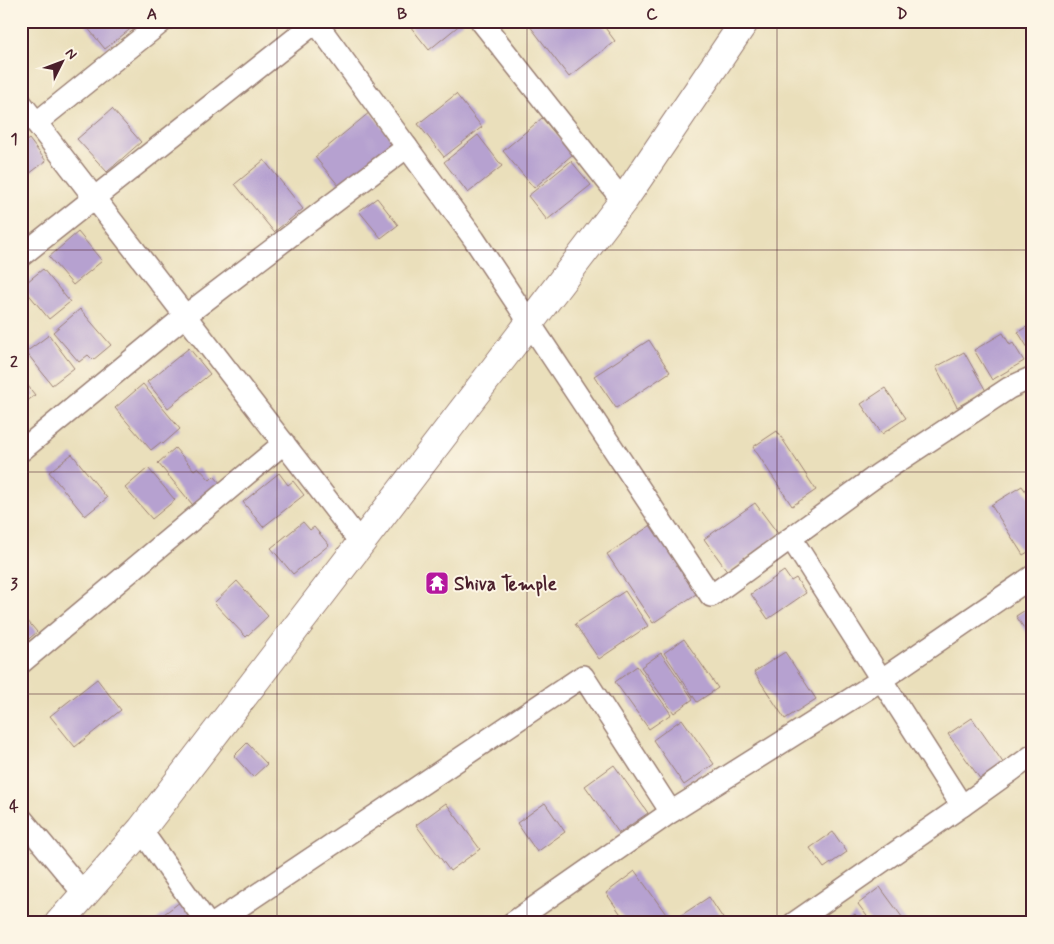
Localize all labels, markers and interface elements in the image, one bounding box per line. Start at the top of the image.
text: A [147,4,157,25]
text: B [397,4,407,25]
text: C [646,4,658,25]
text: D [896,4,908,25]
north arrow [38,38,88,88]
text: N [61,44,81,63]
text: 1 [10,129,18,150]
text: 2 [10,352,18,373]
temple icon: Shiva Temple [424,570,450,596]
place label: Shiva Temple [454,572,558,597]
text: 3 [10,574,18,595]
text: 4 [9,796,19,817]

